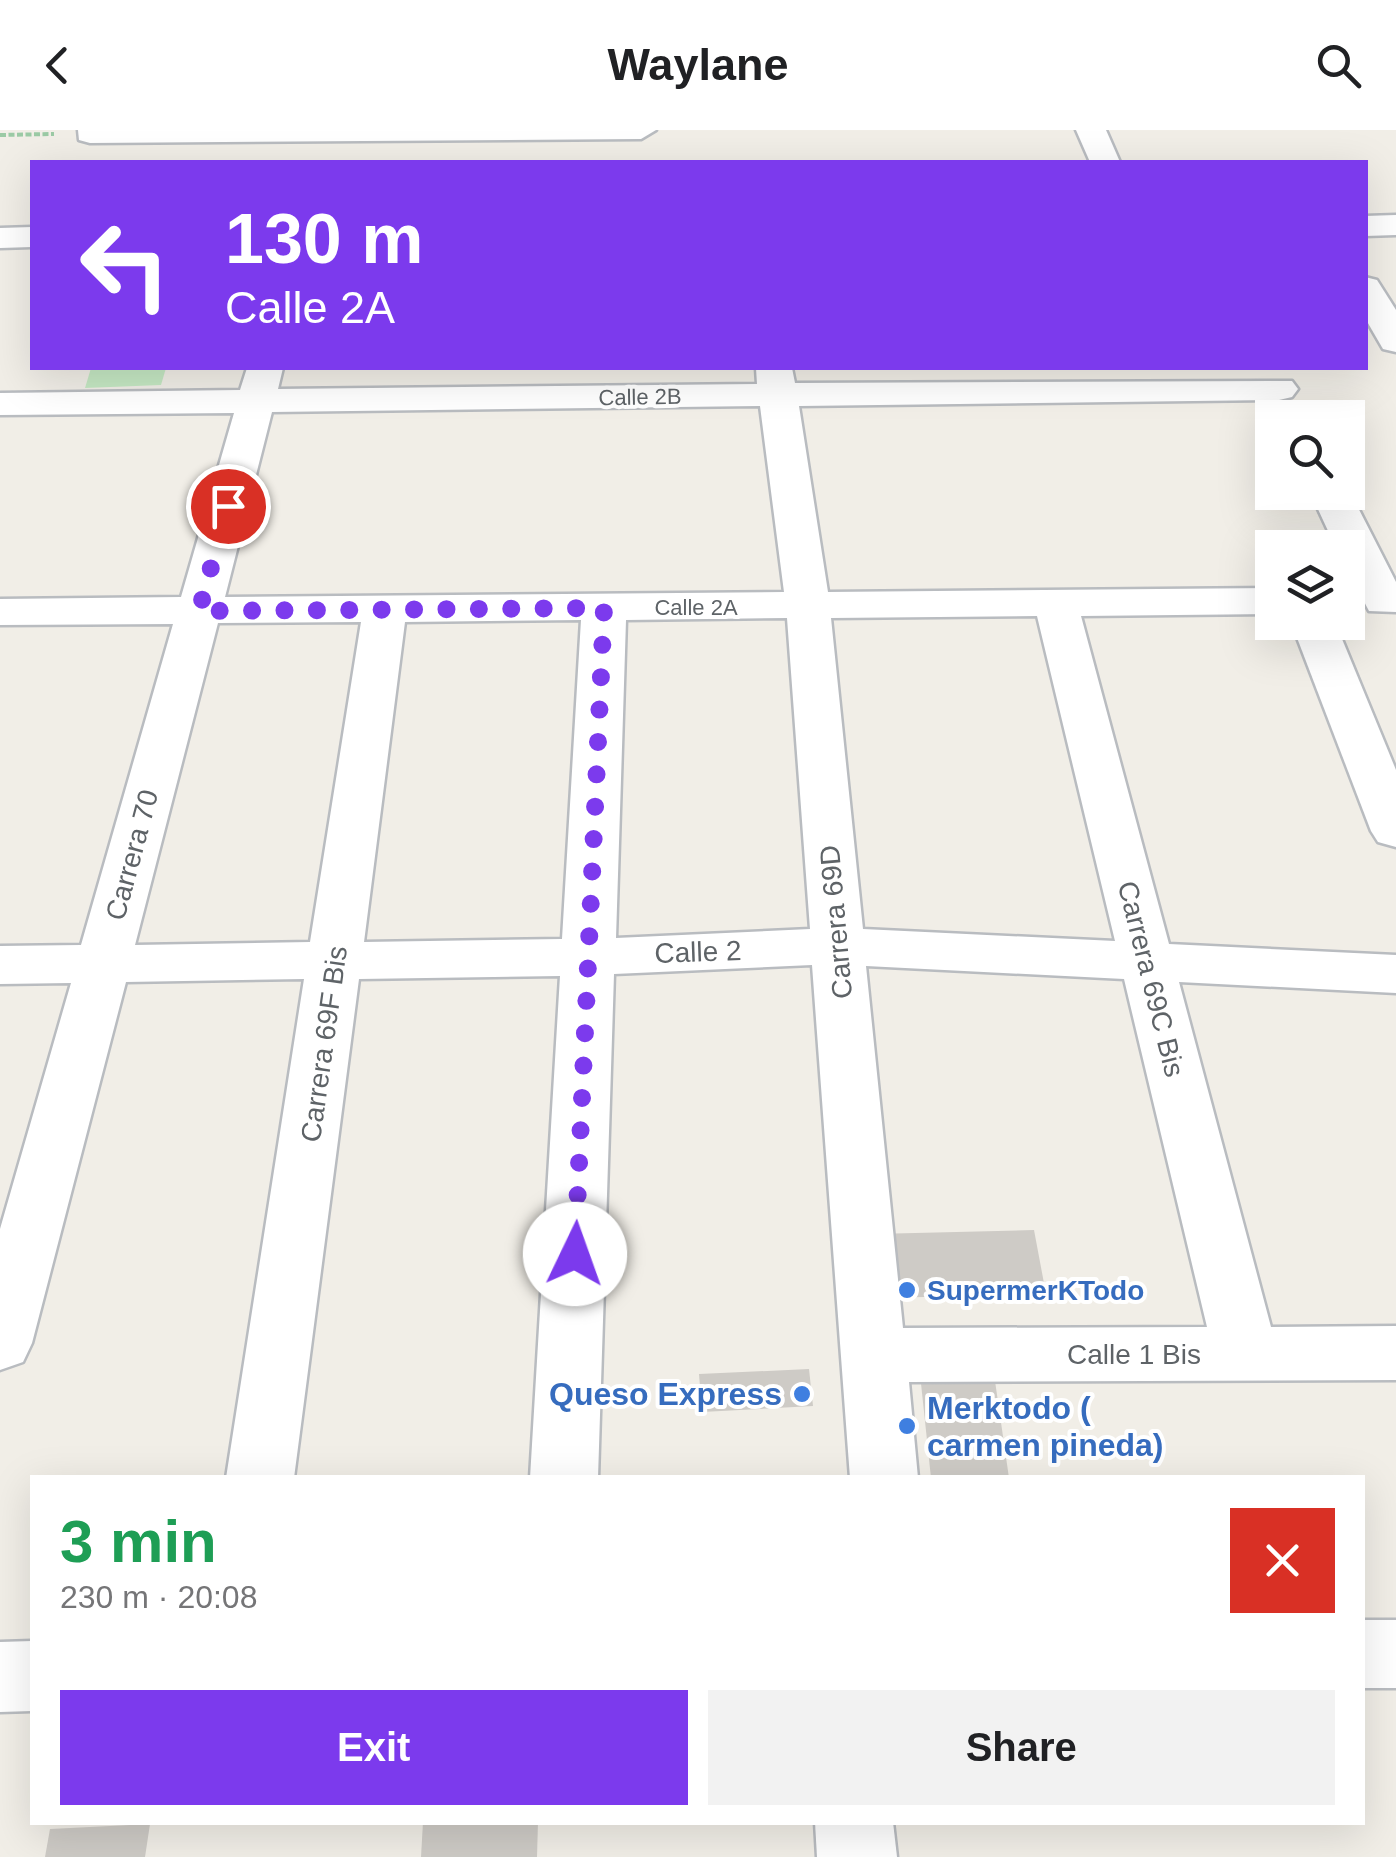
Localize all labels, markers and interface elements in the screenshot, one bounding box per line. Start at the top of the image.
icon: back [30,38,85,93]
icon: search [1311,38,1366,93]
text: Waylane [608,39,788,90]
icon: left [60,200,190,330]
text: 130 m [225,200,423,278]
text: Calle 2A [225,282,395,333]
street label: Calle 2B [598,384,682,410]
map controls [1255,400,1365,640]
button: search [1255,400,1365,510]
pin [186,464,271,549]
icon: arrive [201,479,256,534]
button: layers [1255,530,1365,640]
street label: Calle 2A [654,595,738,620]
street label: Carrera 70 [100,786,164,924]
street label: Carrera 69D [814,844,858,1000]
street label: Carrera 69C Bis [1112,878,1190,1080]
street label: Calle 2 [654,935,742,969]
street label: Carrera 69F Bis [295,944,353,1144]
position arrow [523,1202,627,1306]
place label: SupermerKTodo [927,1275,1144,1306]
marker: SupermerKTodo [896,1279,918,1301]
street label: Calle 1 Bis [1067,1339,1201,1370]
place label: Queso Express [549,1376,782,1412]
marker: Queso Express [791,1383,813,1405]
place label: Merktodo ( carmen pineda) [927,1390,1164,1463]
marker: Merktodo ( carmen pineda) [896,1415,918,1437]
text: 3 min [60,1508,217,1575]
button: close [1230,1508,1335,1613]
text: 230 m · 20:08 [60,1579,257,1615]
button: Exit [60,1690,688,1805]
button: Share [708,1690,1335,1805]

